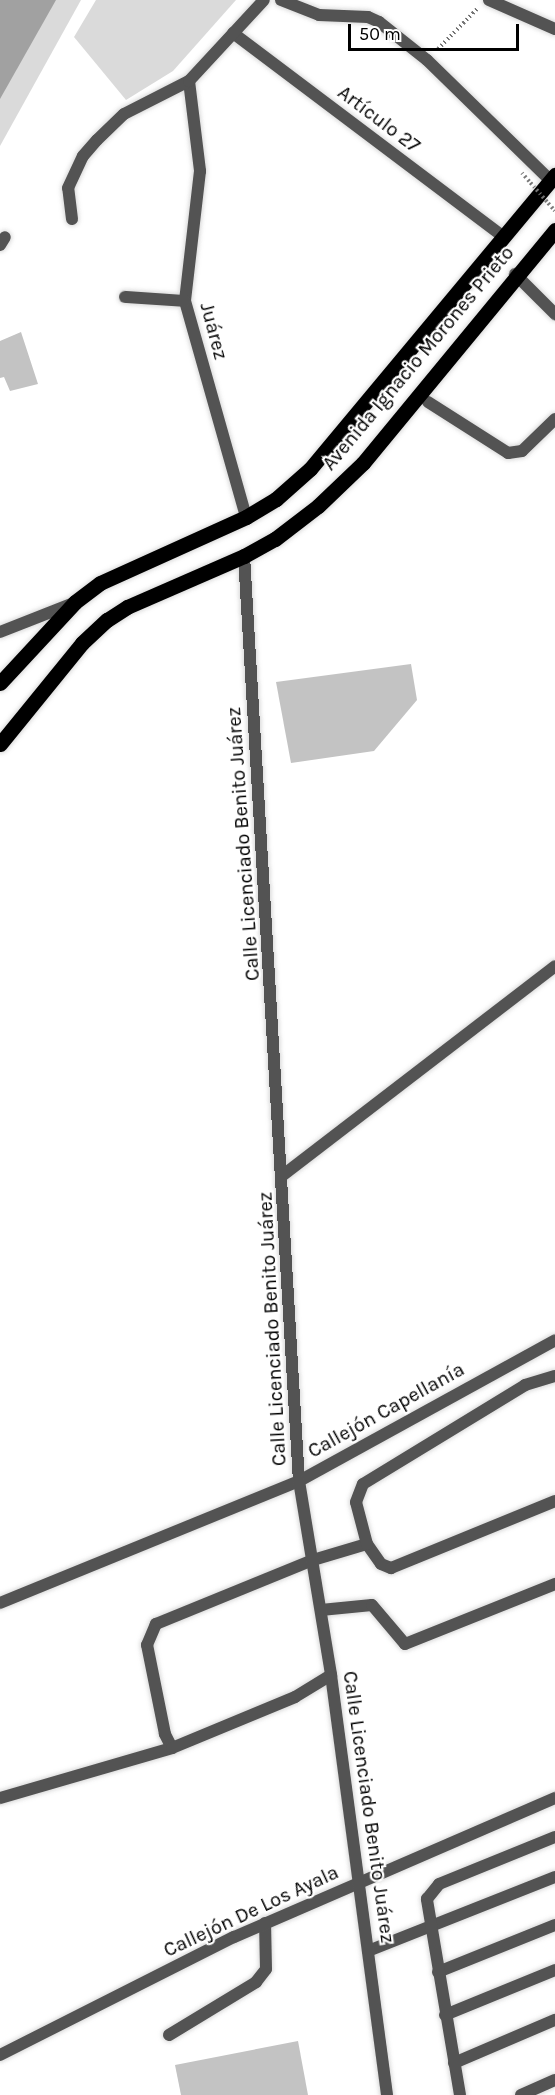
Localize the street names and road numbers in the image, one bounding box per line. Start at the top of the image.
street label: Artículo 27 [333,80,425,158]
street label: Avenida Ignacio Morones Prieto [317,241,519,475]
street label: Juárez [195,300,233,362]
street label: Calle Licenciado Benito Juárez [221,706,265,982]
street label: Calle Licenciado Benito Juárez [253,1191,291,1467]
street label: Callejón Capellanía [304,1357,468,1463]
street label: Calle Licenciado Benito Juárez [338,1669,400,1945]
street label: Callejón De Los Ayala [160,1860,342,1962]

